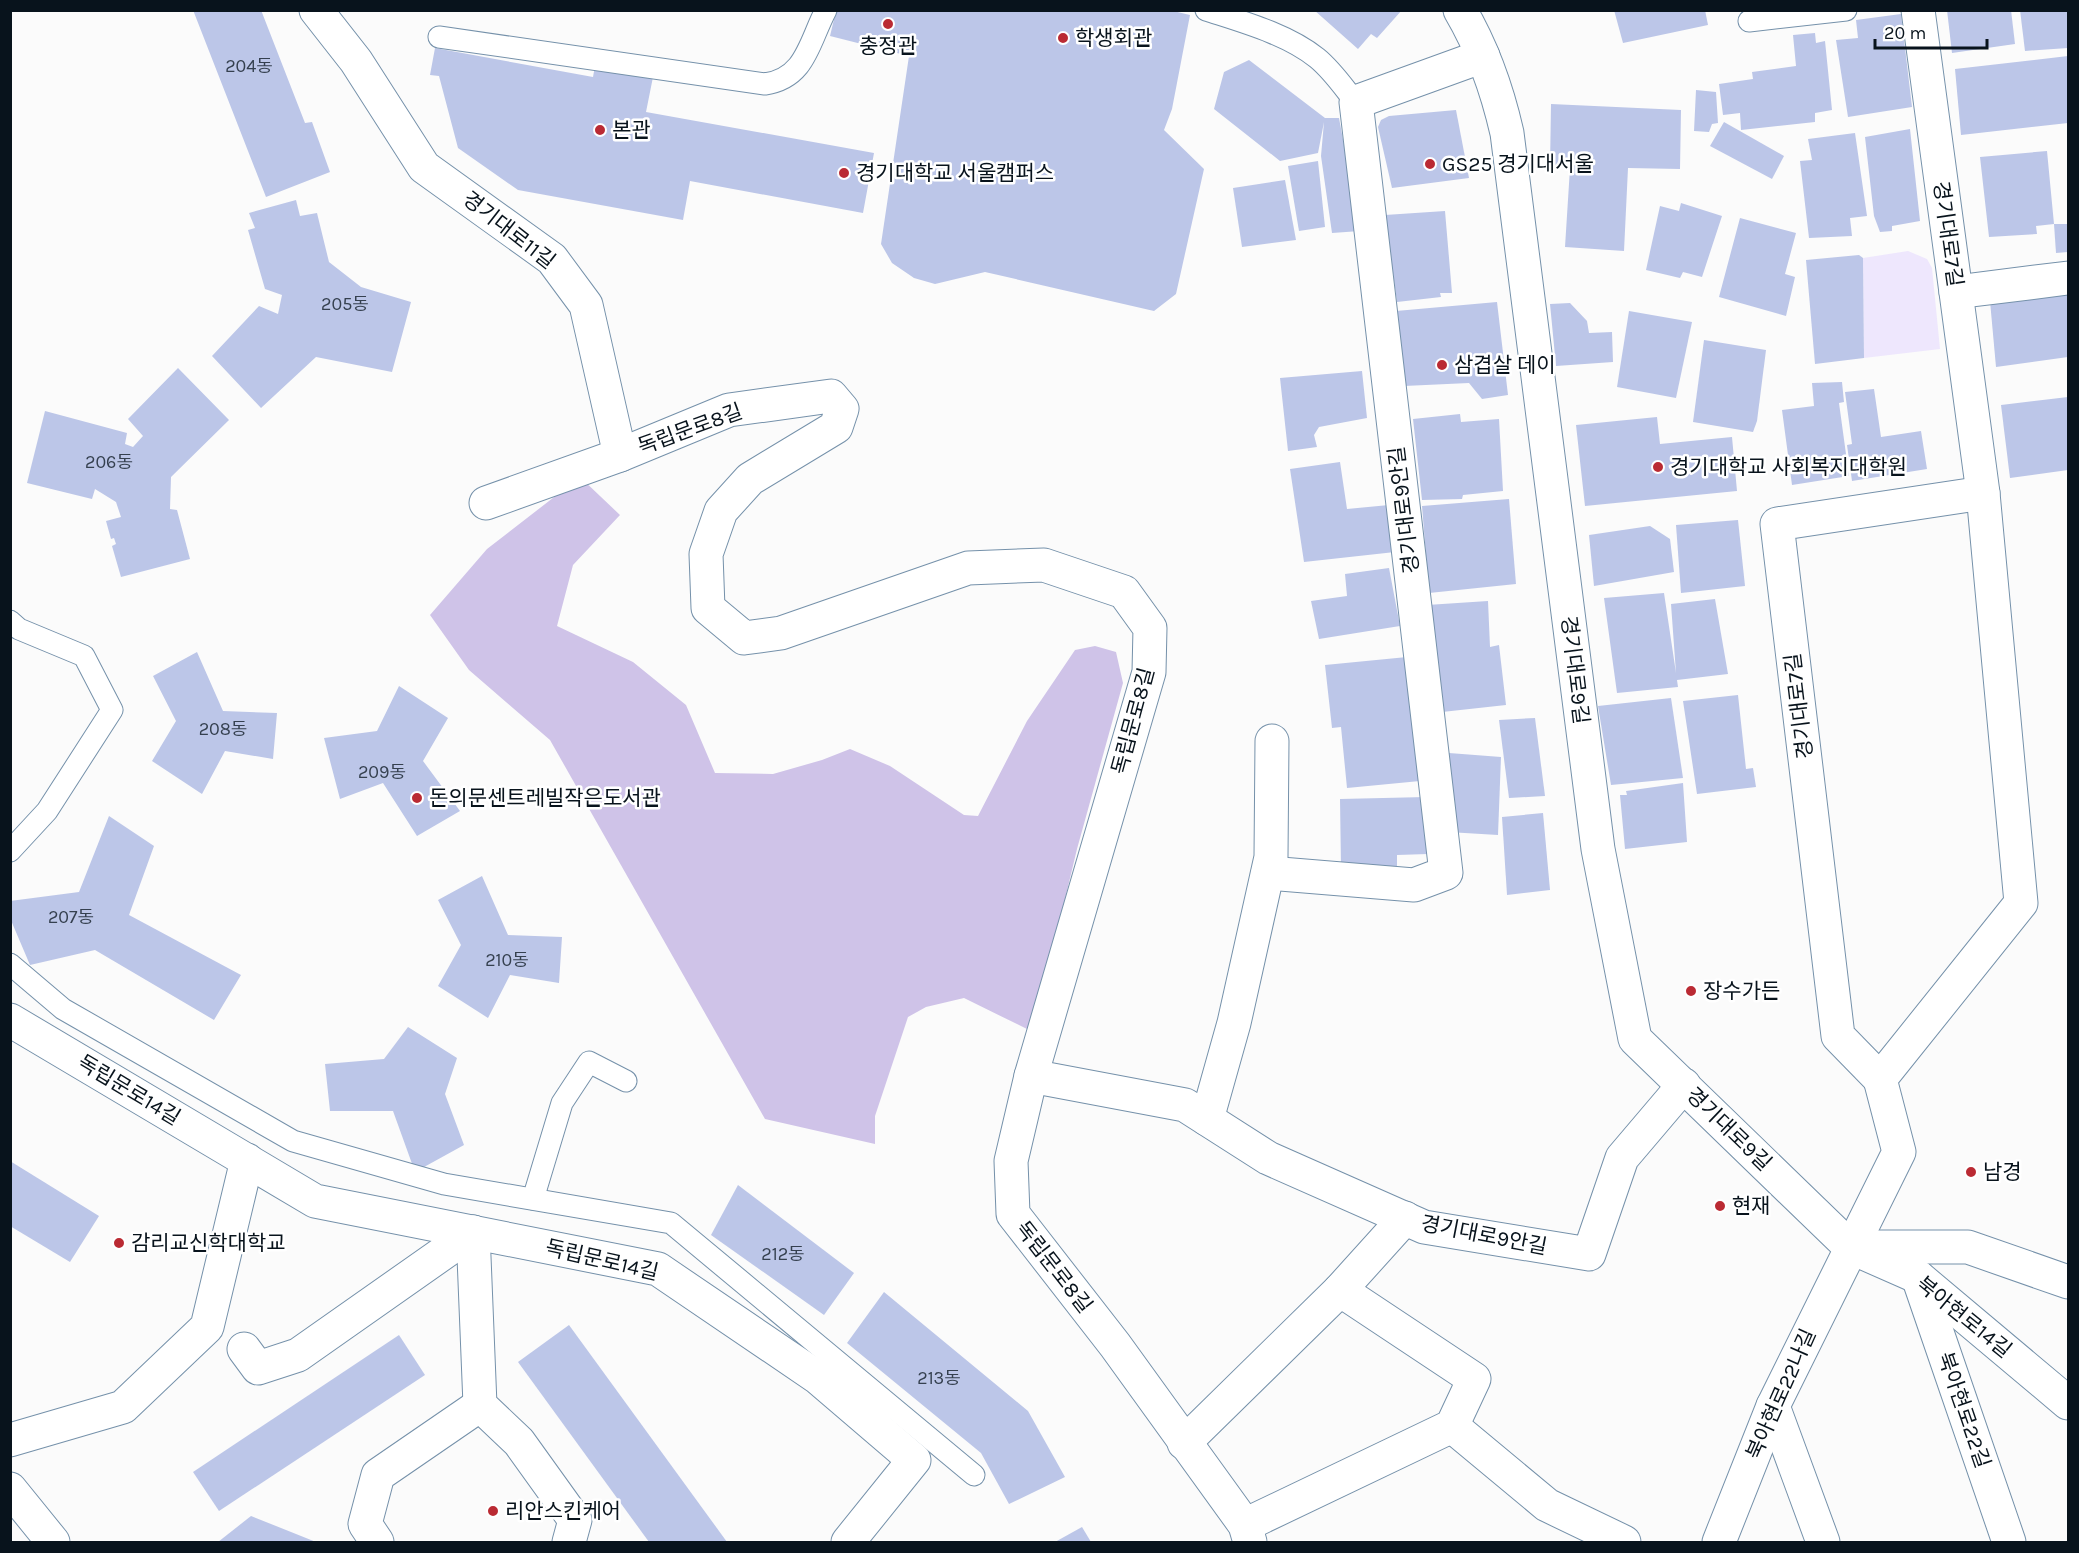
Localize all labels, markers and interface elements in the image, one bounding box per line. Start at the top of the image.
scale bar [1875,12,1988,50]
marker: 충정관 [881,17,895,31]
text: 20 m [1884,22,1926,44]
place label: 학생회관 [1075,26,1152,50]
marker: 학생회관 [1056,31,1070,45]
place label: 충정관 [859,34,917,58]
house number: 204동 [225,55,273,77]
place label: 본관 [612,118,651,142]
marker: 본관 [593,123,607,137]
place label: GS25 경기대서울 [1442,152,1594,176]
marker: GS25 경기대서울 [1423,157,1437,171]
place label: 경기대학교 서울캠퍼스 [856,161,1054,185]
marker: 경기대학교 서울캠퍼스 [837,166,851,180]
street label: 경기대로7길 [1929,180,1967,288]
street label: 경기대로11길 [458,187,560,273]
house number: 205동 [321,293,369,315]
place label: 삼겹살 데이 [1454,353,1556,377]
marker: 삼겹살 데이 [1435,358,1449,372]
street label: 독립문로8길 [634,399,746,459]
street label: 경기대로9안길 [1384,445,1424,575]
house number: 206동 [85,451,133,473]
place label: 경기대학교 사회복지대학원 [1670,455,1907,479]
marker: 경기대학교 사회복지대학원 [1651,460,1665,474]
street label: 경기대로9길 [1556,615,1594,725]
street label: 경기대로7길 [1781,652,1817,760]
street label: 독립문로8길 [1107,665,1159,777]
house number: 208동 [199,718,247,740]
house number: 209동 [358,761,406,783]
place label: 돈의문센트레빌작은도서관 [429,786,661,810]
marker: 돈의문센트레빌작은도서관 [410,791,424,805]
house number: 207동 [48,906,94,928]
house number: 210동 [485,949,529,971]
place label: 장수가든 [1703,979,1780,1003]
marker: 장수가든 [1684,984,1698,998]
street label: 독립문로14길 [73,1050,185,1130]
street label: 경기대로9길 [1682,1083,1776,1175]
place label: 남경 [1983,1160,2022,1184]
marker: 남경 [1964,1165,1978,1179]
place label: 현재 [1732,1194,1771,1218]
marker: 현재 [1713,1199,1727,1213]
street label: 경기대로9안길 [1419,1211,1549,1259]
street label: 독립문로8길 [1011,1216,1097,1318]
place label: 감리교신학대학교 [131,1231,286,1255]
street label: 독립문로14길 [543,1235,661,1285]
marker: 감리교신학대학교 [112,1236,126,1250]
house number: 212동 [761,1243,805,1265]
street label: 북아현로14길 [1912,1271,2016,1363]
street label: 북아현로22나길 [1742,1325,1820,1463]
street label: 북아현로22길 [1933,1349,1995,1471]
house number: 213동 [917,1367,961,1389]
place label: 리안스킨케어 [505,1499,621,1523]
marker: 리안스킨케어 [486,1504,500,1518]

